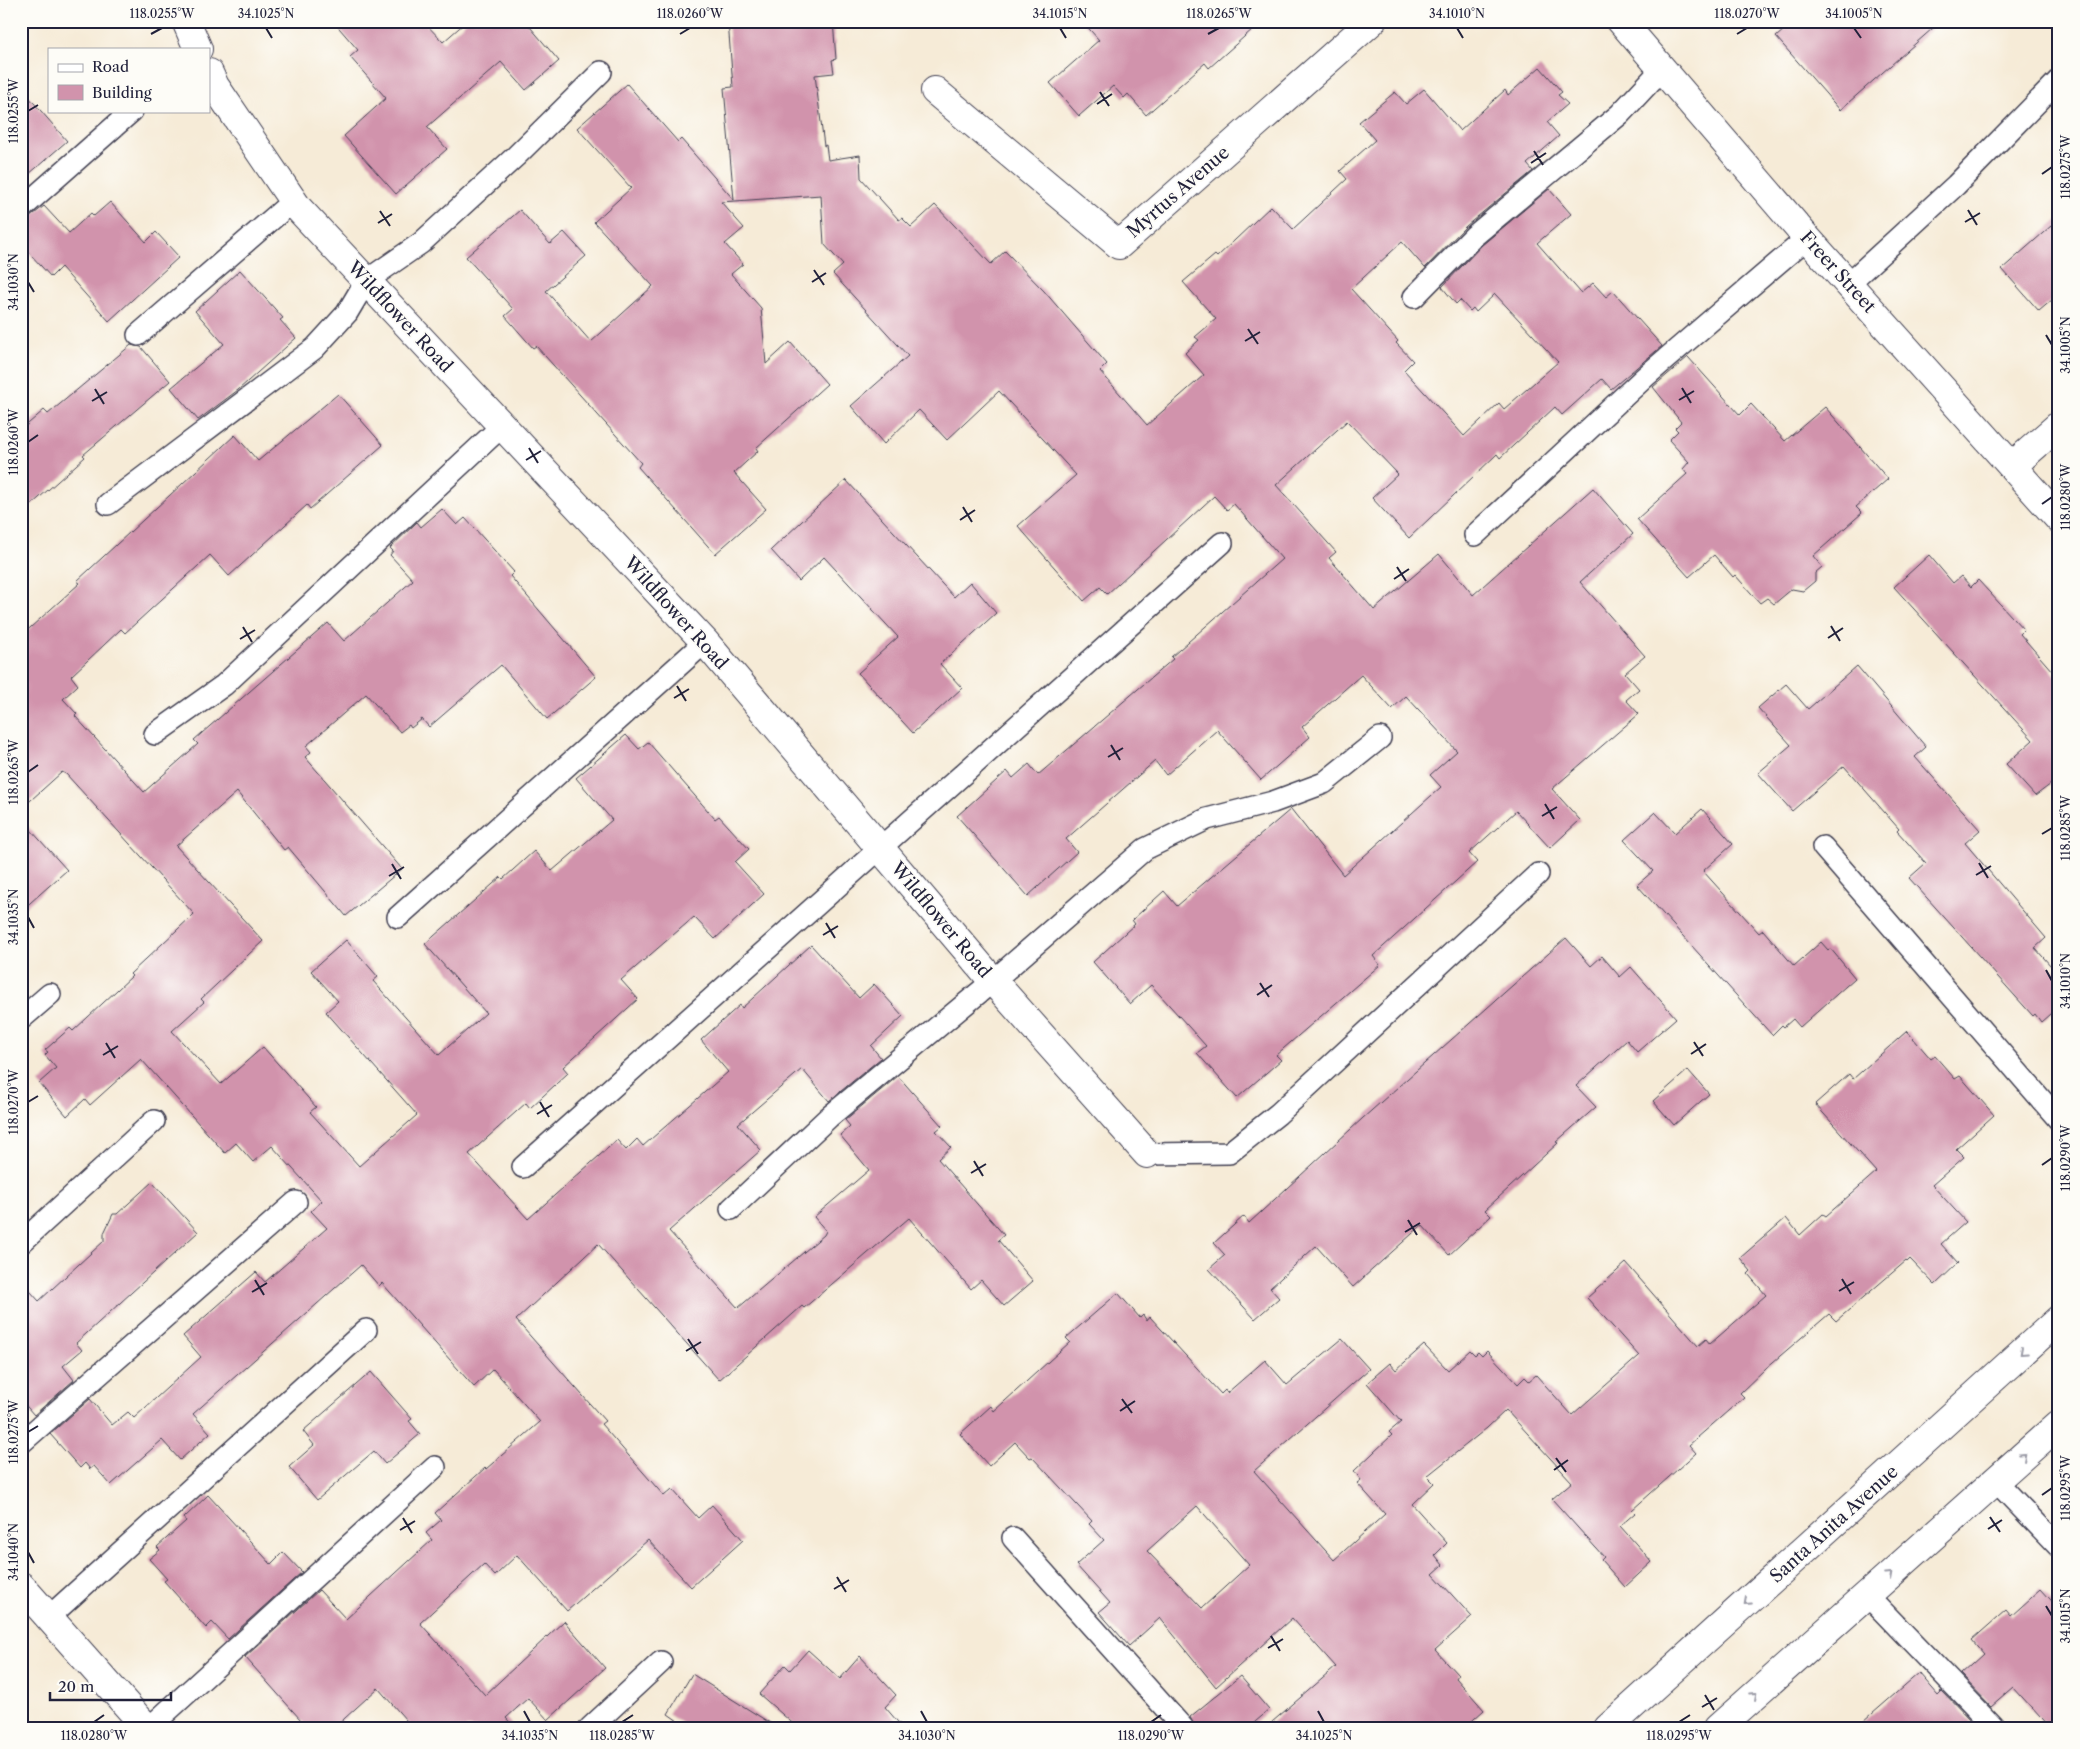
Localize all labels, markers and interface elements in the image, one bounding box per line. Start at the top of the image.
text: 118.0255°W [130,6,195,21]
text: 34.1025°N [238,6,294,21]
text: 118.0260°W [657,6,724,21]
text: 34.1015°N [1033,6,1087,21]
text: 118.0265°W [1186,6,1253,21]
text: 34.1010°N [1429,6,1485,21]
text: 118.0270°W [1714,6,1781,21]
text: 34.1005°N [1825,6,1883,21]
legend [48,48,210,112]
text: Road [92,57,129,76]
text: 118.0255°W [6,78,21,143]
text: Building [92,83,152,102]
text: 118.0275°W [2058,134,2073,199]
street label: Myrtus Avenue [1122,141,1234,243]
street label: Freer Street [1796,227,1881,318]
text: 34.1030°N [6,253,21,311]
street label: Wildflower Road [342,256,457,377]
text: 34.1005°N [2058,316,2073,374]
text: 118.0260°W [6,408,21,475]
text: 118.0280°W [2058,463,2073,530]
street label: Wildflower Road [619,551,733,674]
text: 118.0265°W [6,738,21,805]
text: 118.0285°W [2058,794,2073,861]
street label: Wildflower Road [886,857,996,982]
text: 34.1035°N [6,889,21,945]
text: 34.1010°N [2058,953,2073,1009]
text: 118.0270°W [6,1068,21,1135]
text: 118.0290°W [2058,1124,2073,1191]
one-way arrow [2019,1346,2028,1355]
text: 118.0275°W [6,1399,21,1464]
one-way arrow [2018,1452,2027,1461]
text: 118.0295°W [2058,1454,2073,1521]
street label: Santa Anita Avenue [1765,1461,1903,1587]
text: 34.1040°N [6,1523,21,1581]
one-way arrow [1883,1572,1892,1581]
text: 34.1015°N [2058,1589,2073,1643]
one-way arrow [1744,1596,1753,1605]
scale bar [50,1669,171,1701]
text: 20 m [58,1677,94,1696]
one-way arrow [1749,1692,1758,1701]
text: 118.0280°W [61,1728,128,1743]
text: 34.1035°N [502,1728,558,1743]
text: 118.0285°W [589,1728,656,1743]
text: 34.1030°N [898,1728,956,1743]
text: 118.0290°W [1118,1728,1185,1743]
text: 34.1025°N [1296,1728,1352,1743]
text: 118.0295°W [1646,1728,1713,1743]

